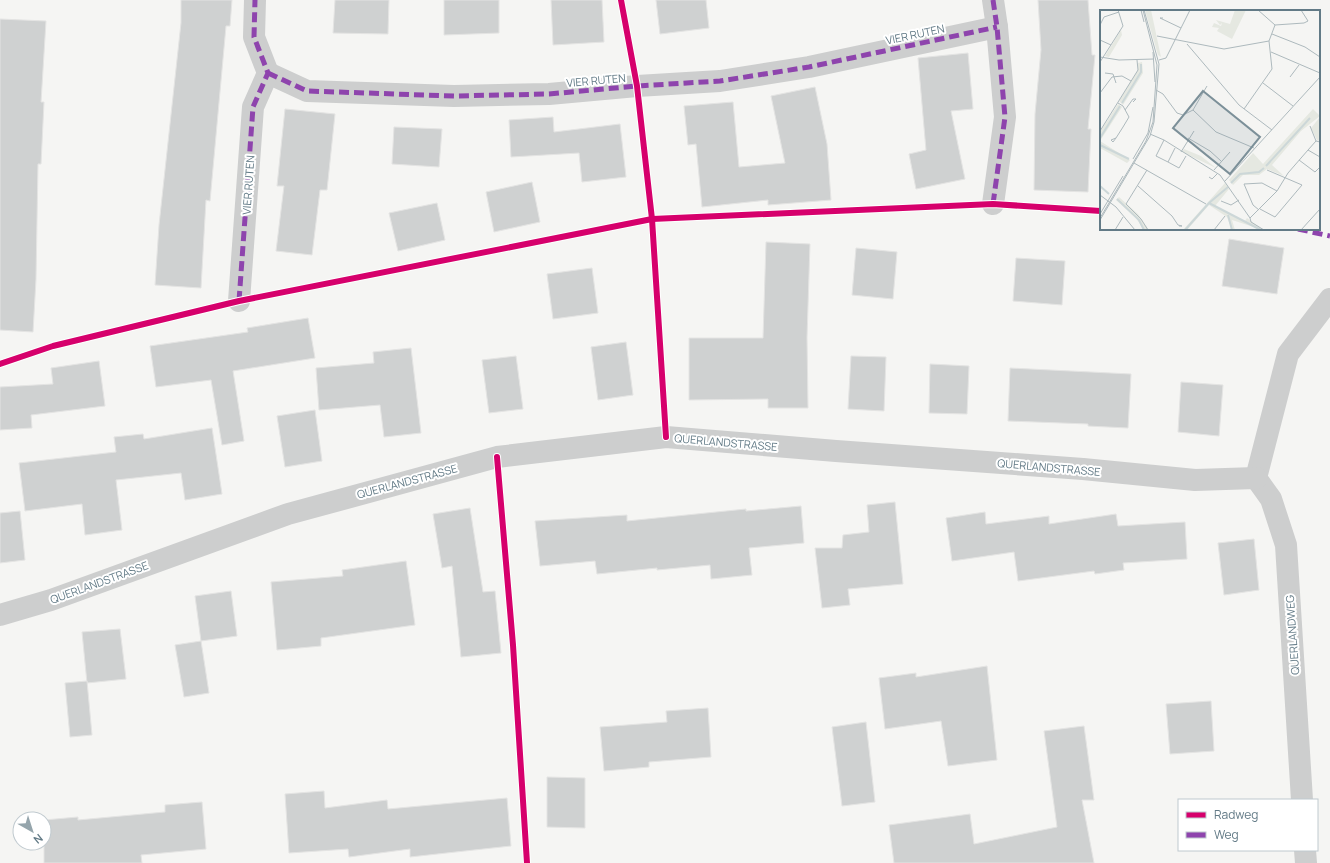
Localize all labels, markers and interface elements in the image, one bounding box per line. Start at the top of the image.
inset map [1100,10,1320,230]
street label: VIER RUTEN [884,20,946,48]
street label: VIER RUTEN [566,70,626,90]
street label: VIER RUTEN [238,155,258,215]
street label: QUERLANDSTRASSE [674,430,778,454]
street label: QUERLANDSTRASSE [997,455,1101,479]
street label: QUERLANDSTRASSE [355,460,459,502]
street label: QUERLANDSTRASSE [48,557,150,607]
street label: QUERLANDWEG [1282,594,1302,675]
legend [1178,799,1318,851]
text: Radweg [1214,806,1258,823]
north arrow [12,811,52,851]
text: Weg [1214,826,1239,843]
text: N [31,831,46,848]

